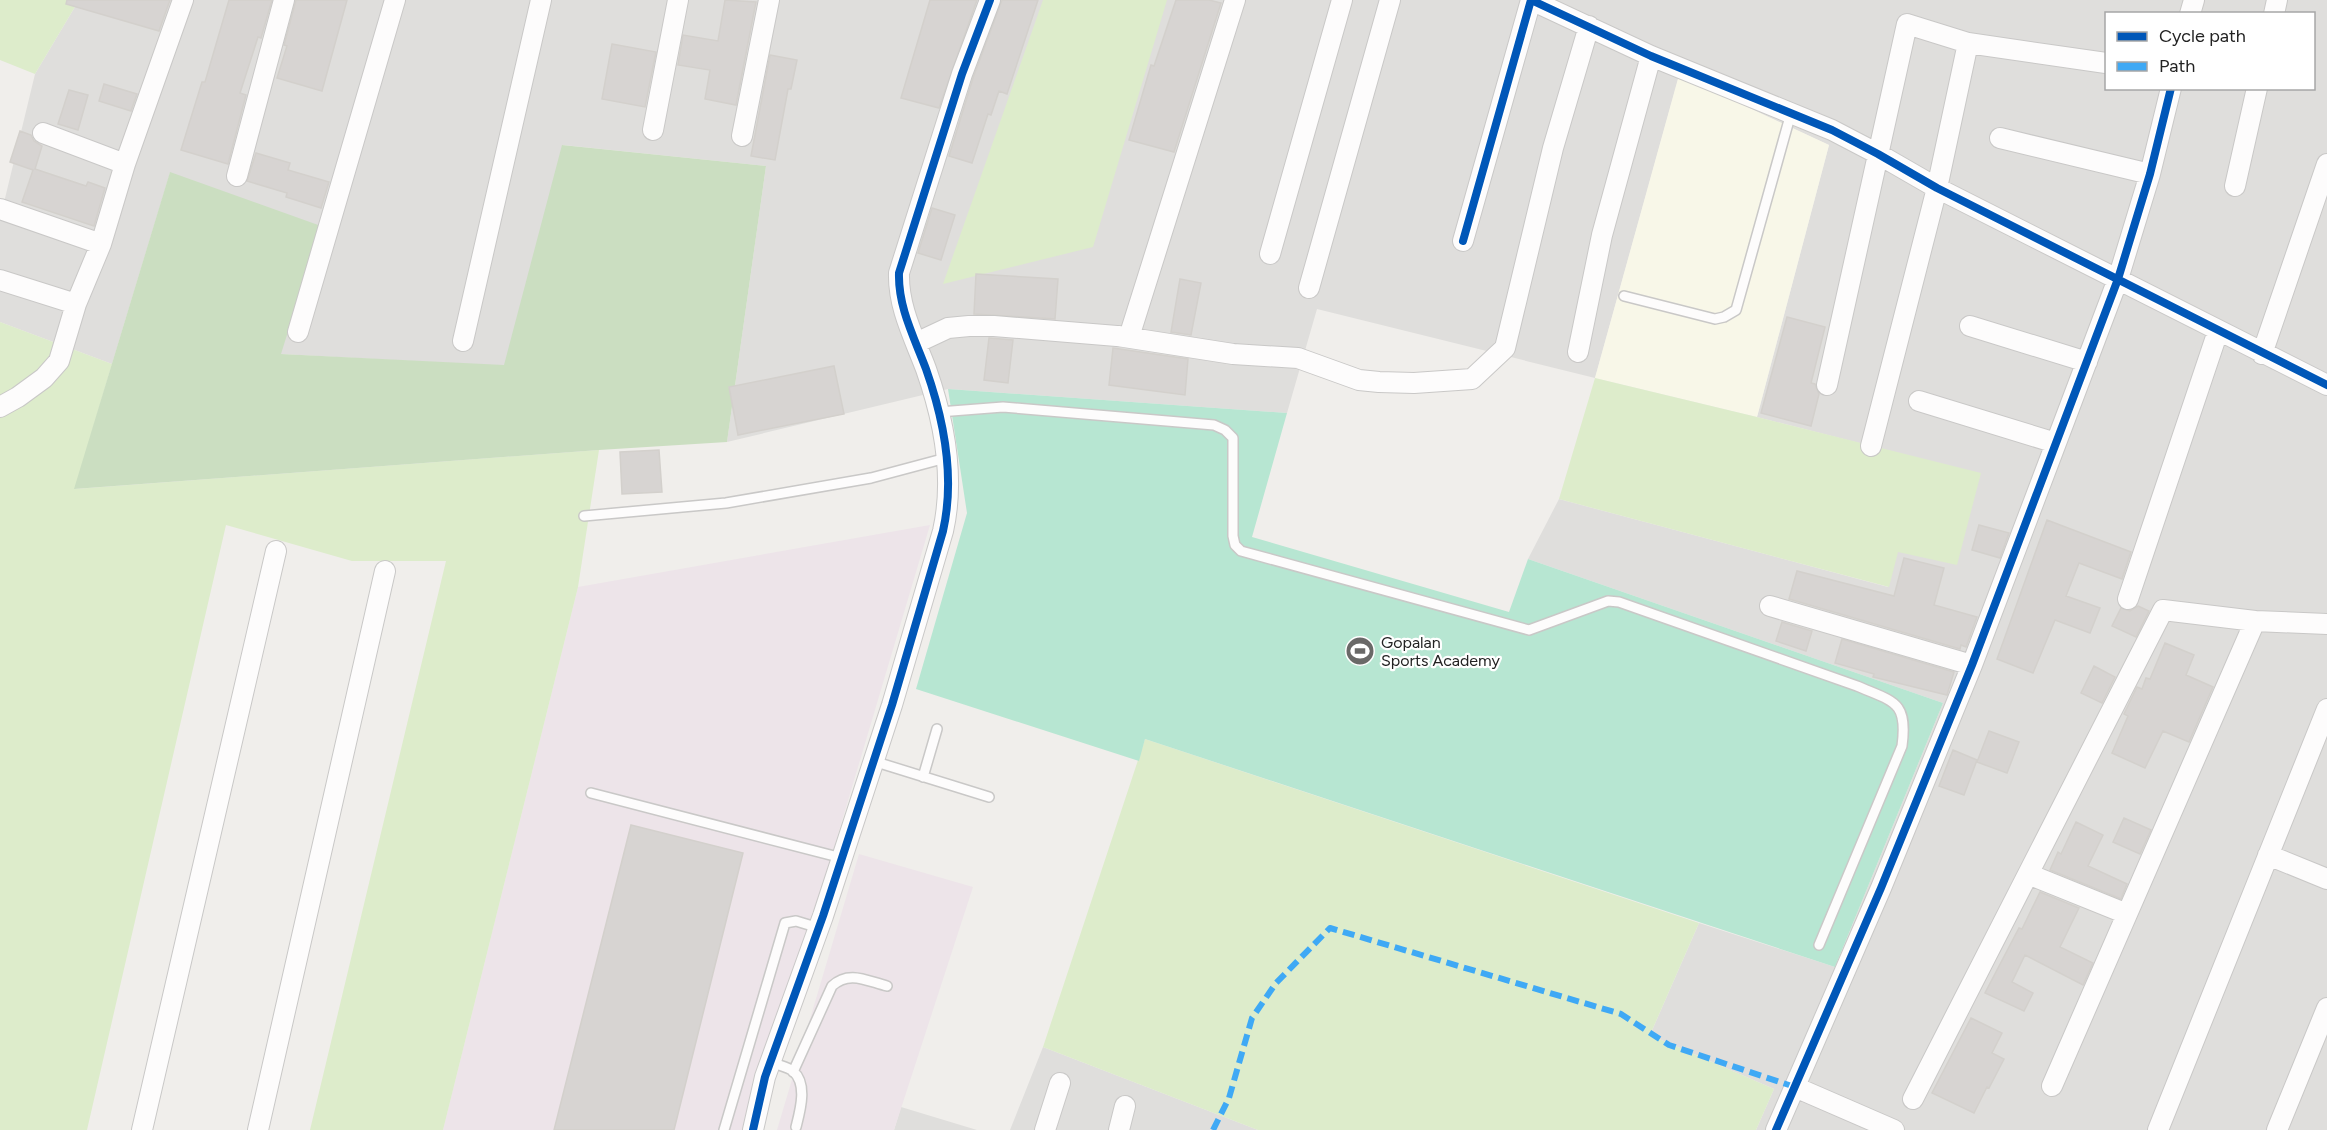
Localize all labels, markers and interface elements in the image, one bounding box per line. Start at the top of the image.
legend [2105,12,2315,90]
text: Cycle path [2159,25,2246,47]
text: Path [2159,55,2195,77]
place label: Gopalan Sports Academy [1381,633,1501,670]
sports icon: Gopalan Sports Academy [1344,635,1376,667]

